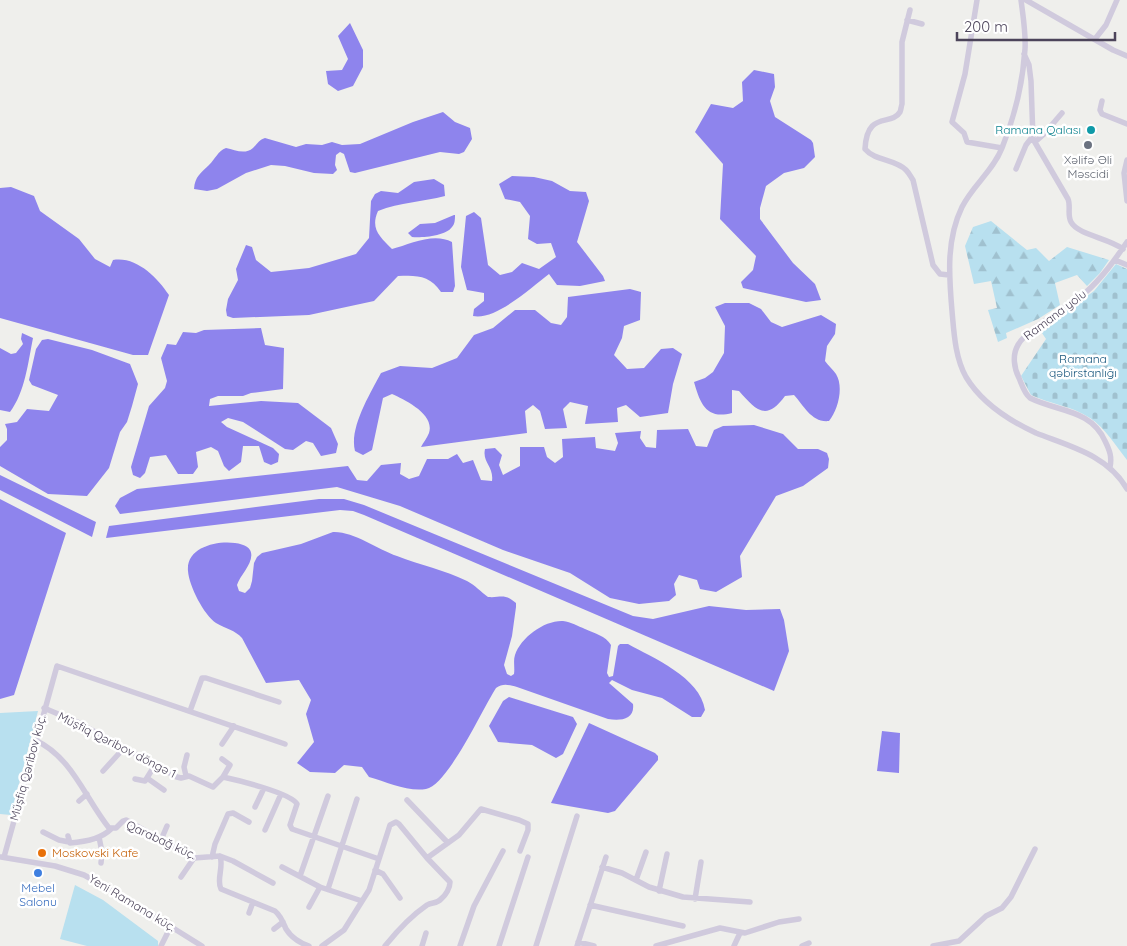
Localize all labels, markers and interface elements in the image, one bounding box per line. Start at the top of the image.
scale bar [957,10,1114,42]
text: 200 m [964,17,1008,36]
place label: Ramana Qalası [995,122,1081,137]
marker: Ramana Qalası [1085,124,1097,136]
marker: Xəlifə Əli Məscidi [1082,139,1094,151]
place label: Xəlifə Əli Məscidi [1064,152,1112,181]
street label: Ramana yolu [1020,286,1089,343]
park label: Ramana qəbirstanlığı [1049,351,1117,380]
street label: Müşfiq Qəribov döngə 1 [56,708,179,781]
street label: Müşfiq Qəribov küç. [6,713,49,822]
street label: Qarabağ küç. [124,817,198,862]
place label: Moskovski Kafe [52,845,139,860]
marker: Moskovski Kafe [36,847,48,859]
marker: Mebel Salonu [32,867,44,879]
street label: Yeni Ramana küç. [86,871,178,934]
place label: Mebel Salonu [19,880,57,909]

